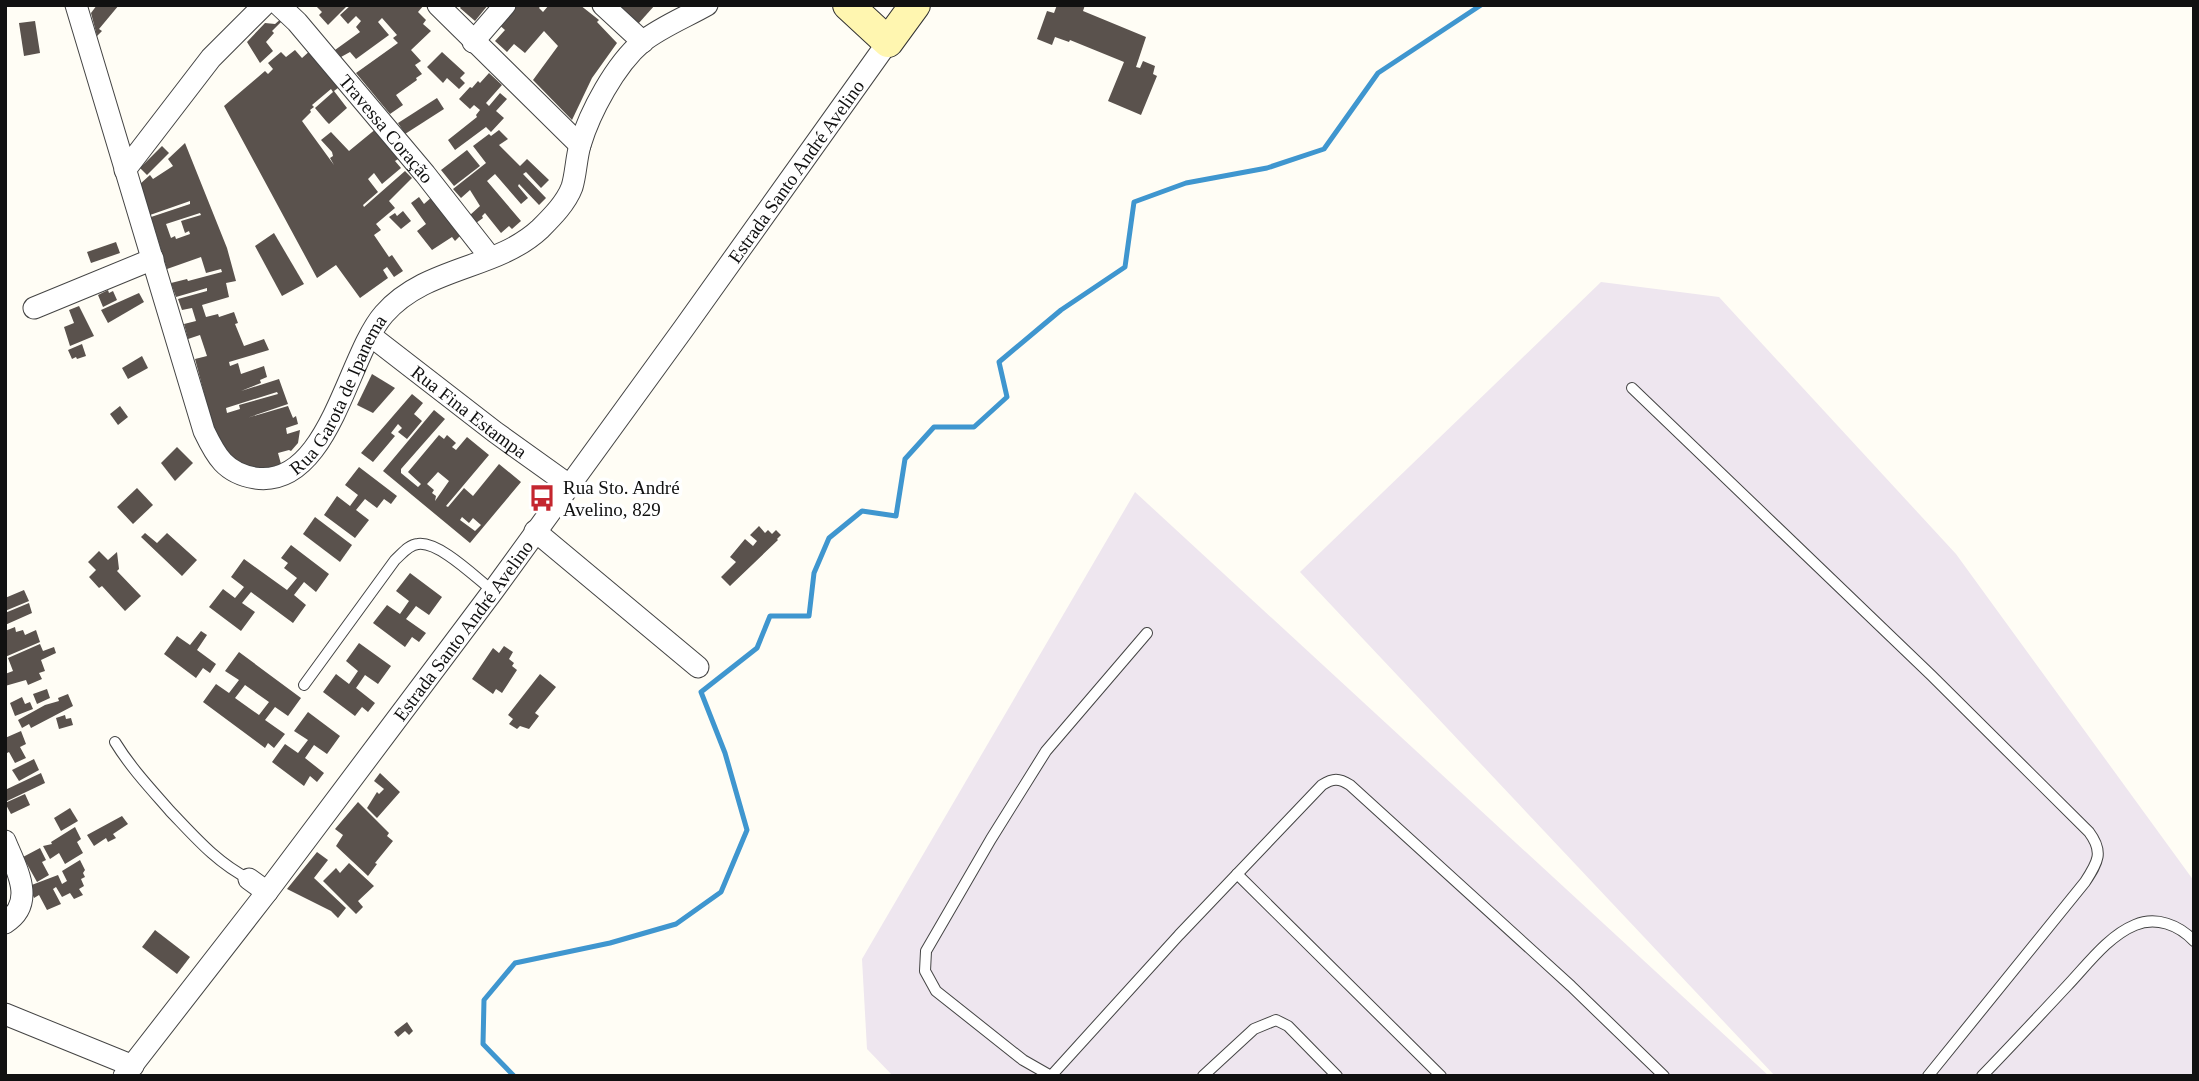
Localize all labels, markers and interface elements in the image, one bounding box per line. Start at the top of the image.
street label: Travessa Coração [335,70,438,187]
street label: Estrada Santo André Avelino [724,76,869,267]
street label: Rua Garota de Ipanema [286,310,391,479]
street label: Rua Fina Estampa [407,361,531,463]
place label: Rua Sto. André Avelino, 829 [563,477,680,520]
bus stop icon: Rua Sto. André Avelino, 829 [527,483,557,513]
street label: Estrada Santo André Avelino [389,536,537,725]

